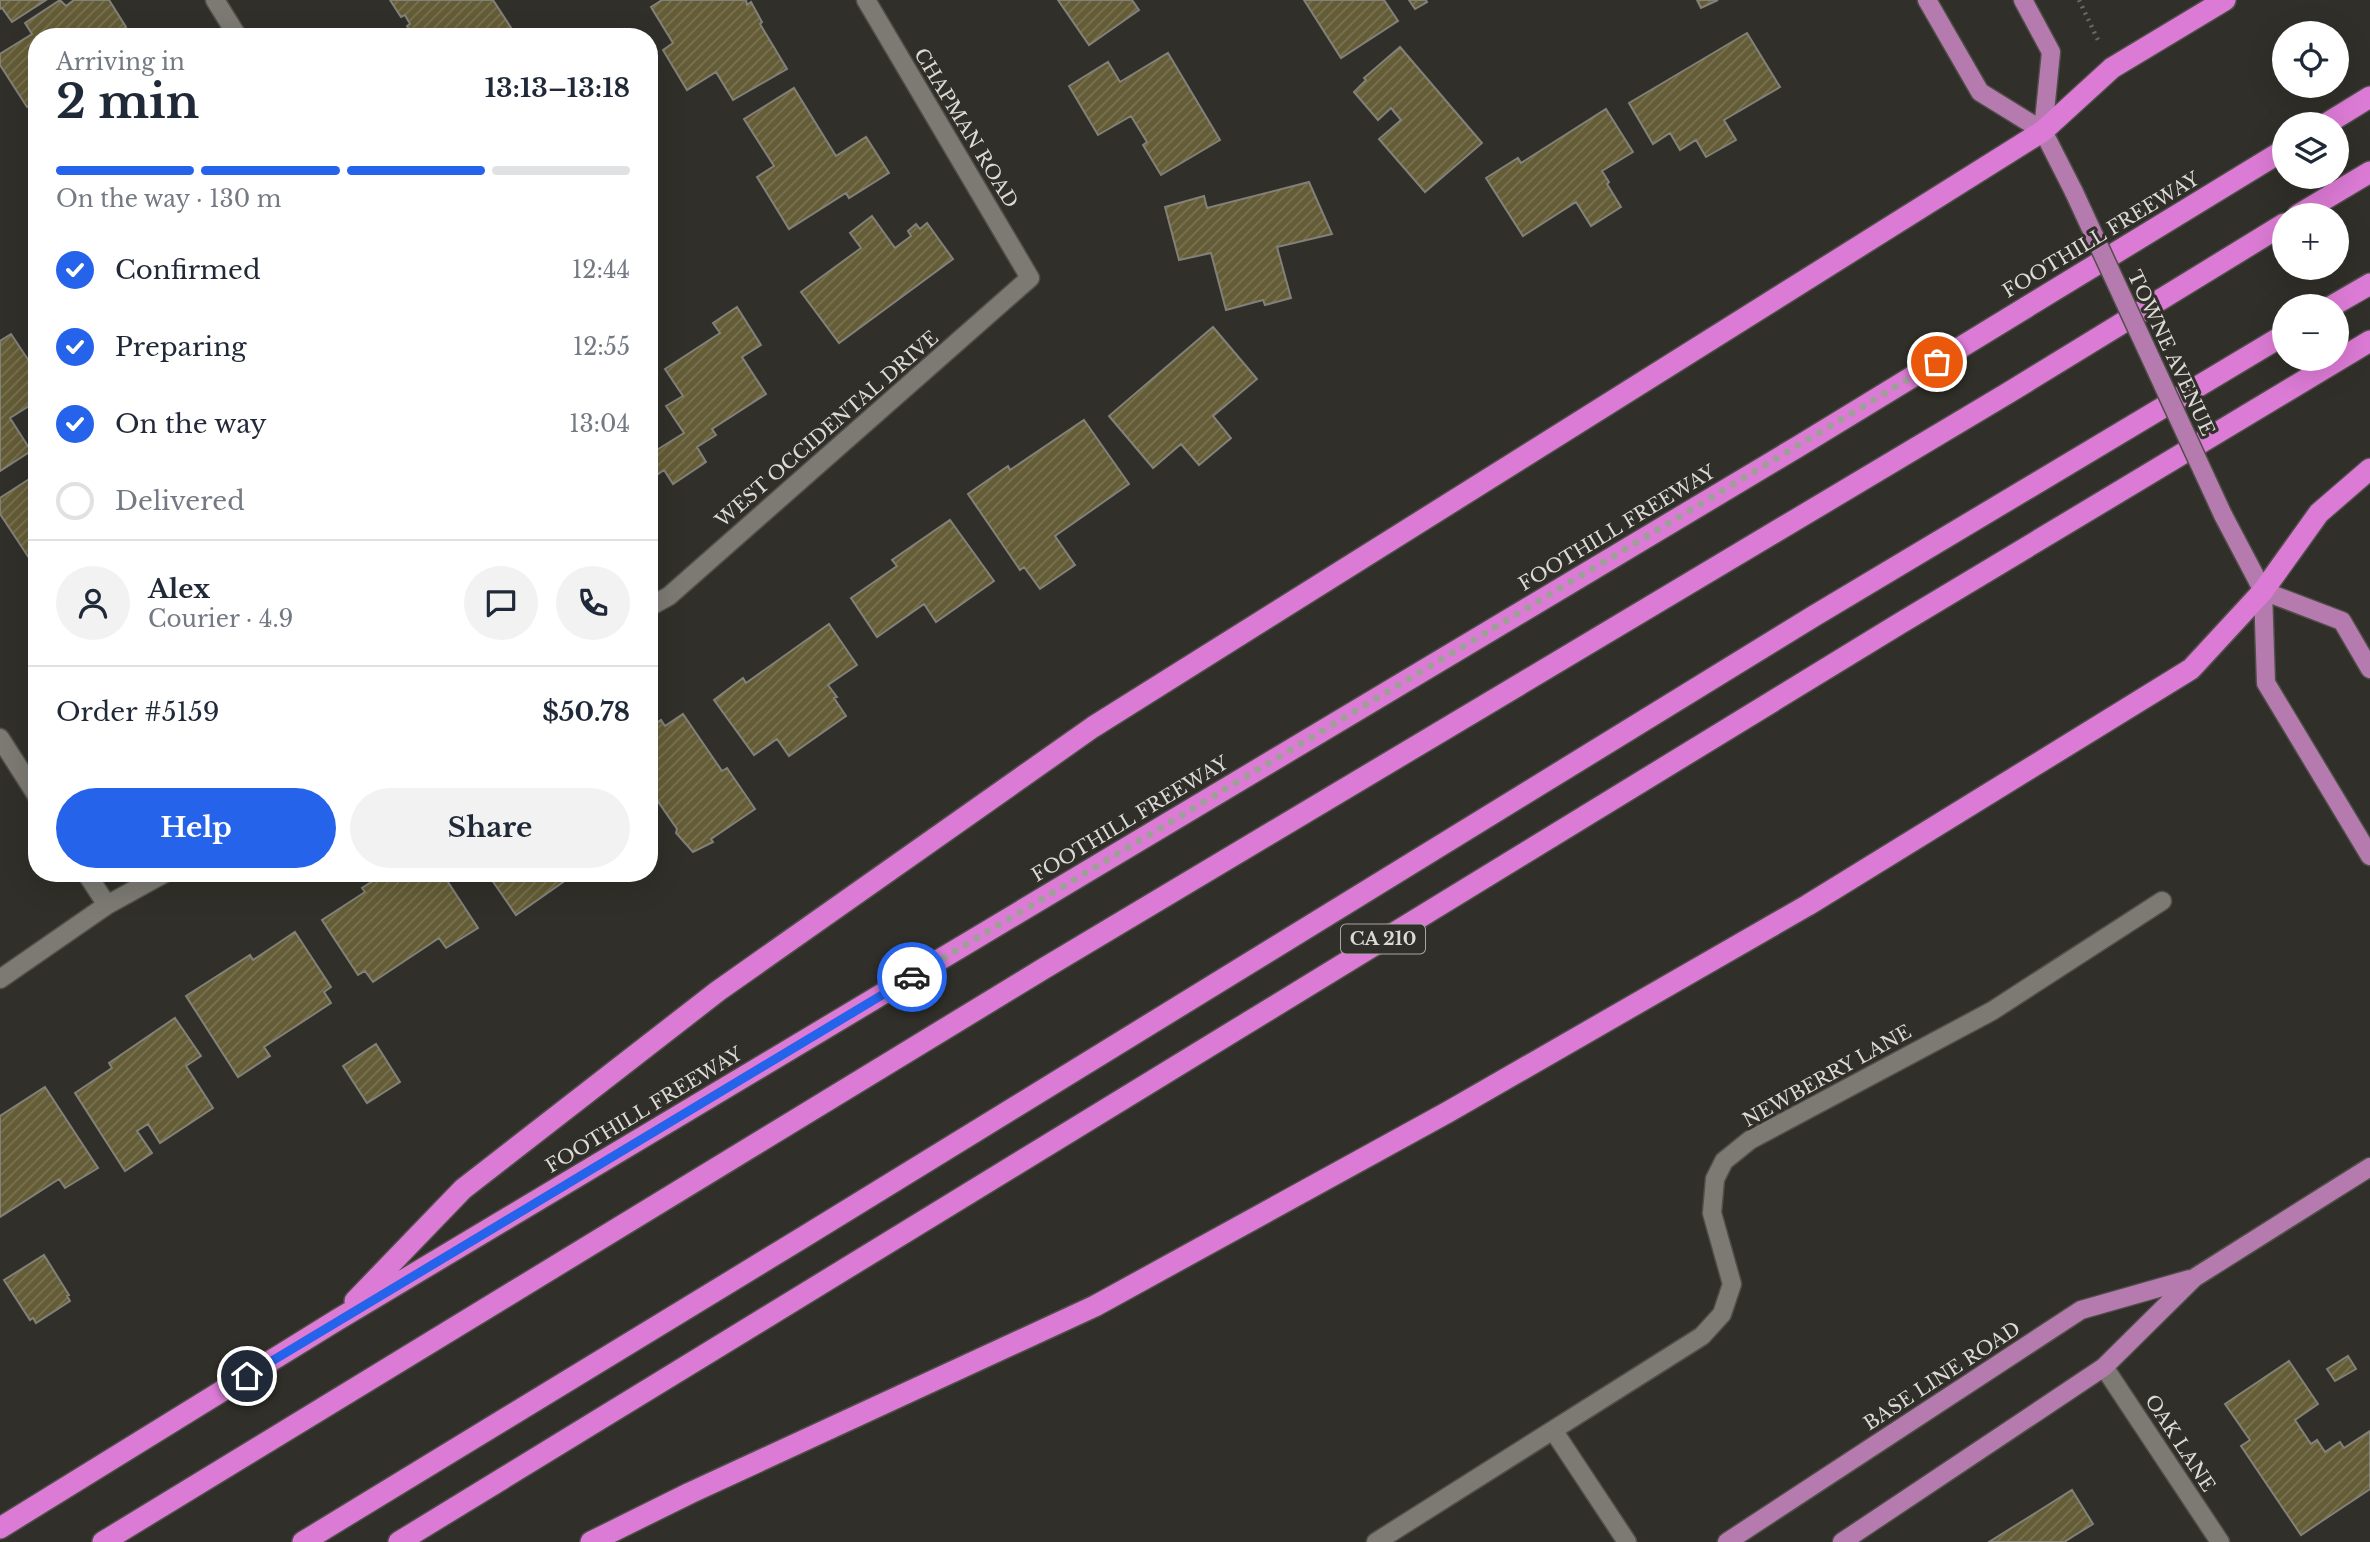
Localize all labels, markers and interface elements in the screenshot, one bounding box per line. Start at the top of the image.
map controls [2272,21,2349,371]
button: locate [2272,21,2349,98]
street label: CHAPMAN ROAD [909,44,1023,212]
text: Arriving in [56,48,185,76]
text: 13:13–13:18 [485,72,630,104]
text: 2 min [56,73,199,130]
button: layers [2272,112,2349,189]
street label: FOOTHILL FREEWAY [1999,167,2204,303]
text: On the way · 130 m [56,185,281,213]
button: + [2272,203,2349,280]
icon: check [56,251,94,289]
text: Confirmed [115,254,260,286]
text: 12:44 [572,256,630,284]
street label: TOWNE AVENUE [2123,267,2219,439]
button: − [2272,294,2349,371]
street label: WEST OCCIDENTAL DRIVE [710,326,943,533]
icon: check [56,328,94,366]
text: Preparing [115,331,247,363]
pin [1907,332,1967,392]
text: 12:55 [573,333,630,361]
icon: bag [1918,343,1956,381]
icon: check [56,405,94,443]
text: On the way [115,408,267,440]
text: 13:04 [569,410,630,438]
street label: FOOTHILL FREEWAY [1515,460,1720,596]
text: Delivered [115,485,245,517]
button: person [56,566,130,640]
button: chat [464,566,538,640]
button: phone [556,566,630,640]
text: Alex [148,573,210,605]
text: Courier · 4.9 [148,605,293,633]
text: Order #5159 [56,696,220,728]
text: $50.78 [542,696,630,728]
street label: FOOTHILL FREEWAY [1028,751,1233,887]
button: Help [56,788,336,868]
button: Share [350,788,630,868]
road number: CA 210 [1341,924,1425,954]
courier [877,942,947,1012]
icon: car [893,958,931,996]
street label: NEWBERRY LANE [1739,1020,1915,1132]
street label: FOOTHILL FREEWAY [542,1042,747,1178]
street label: BASE LINE ROAD [1859,1317,2025,1435]
pin [217,1346,277,1406]
icon: home [228,1357,266,1395]
street label: OAK LANE [2140,1390,2220,1496]

